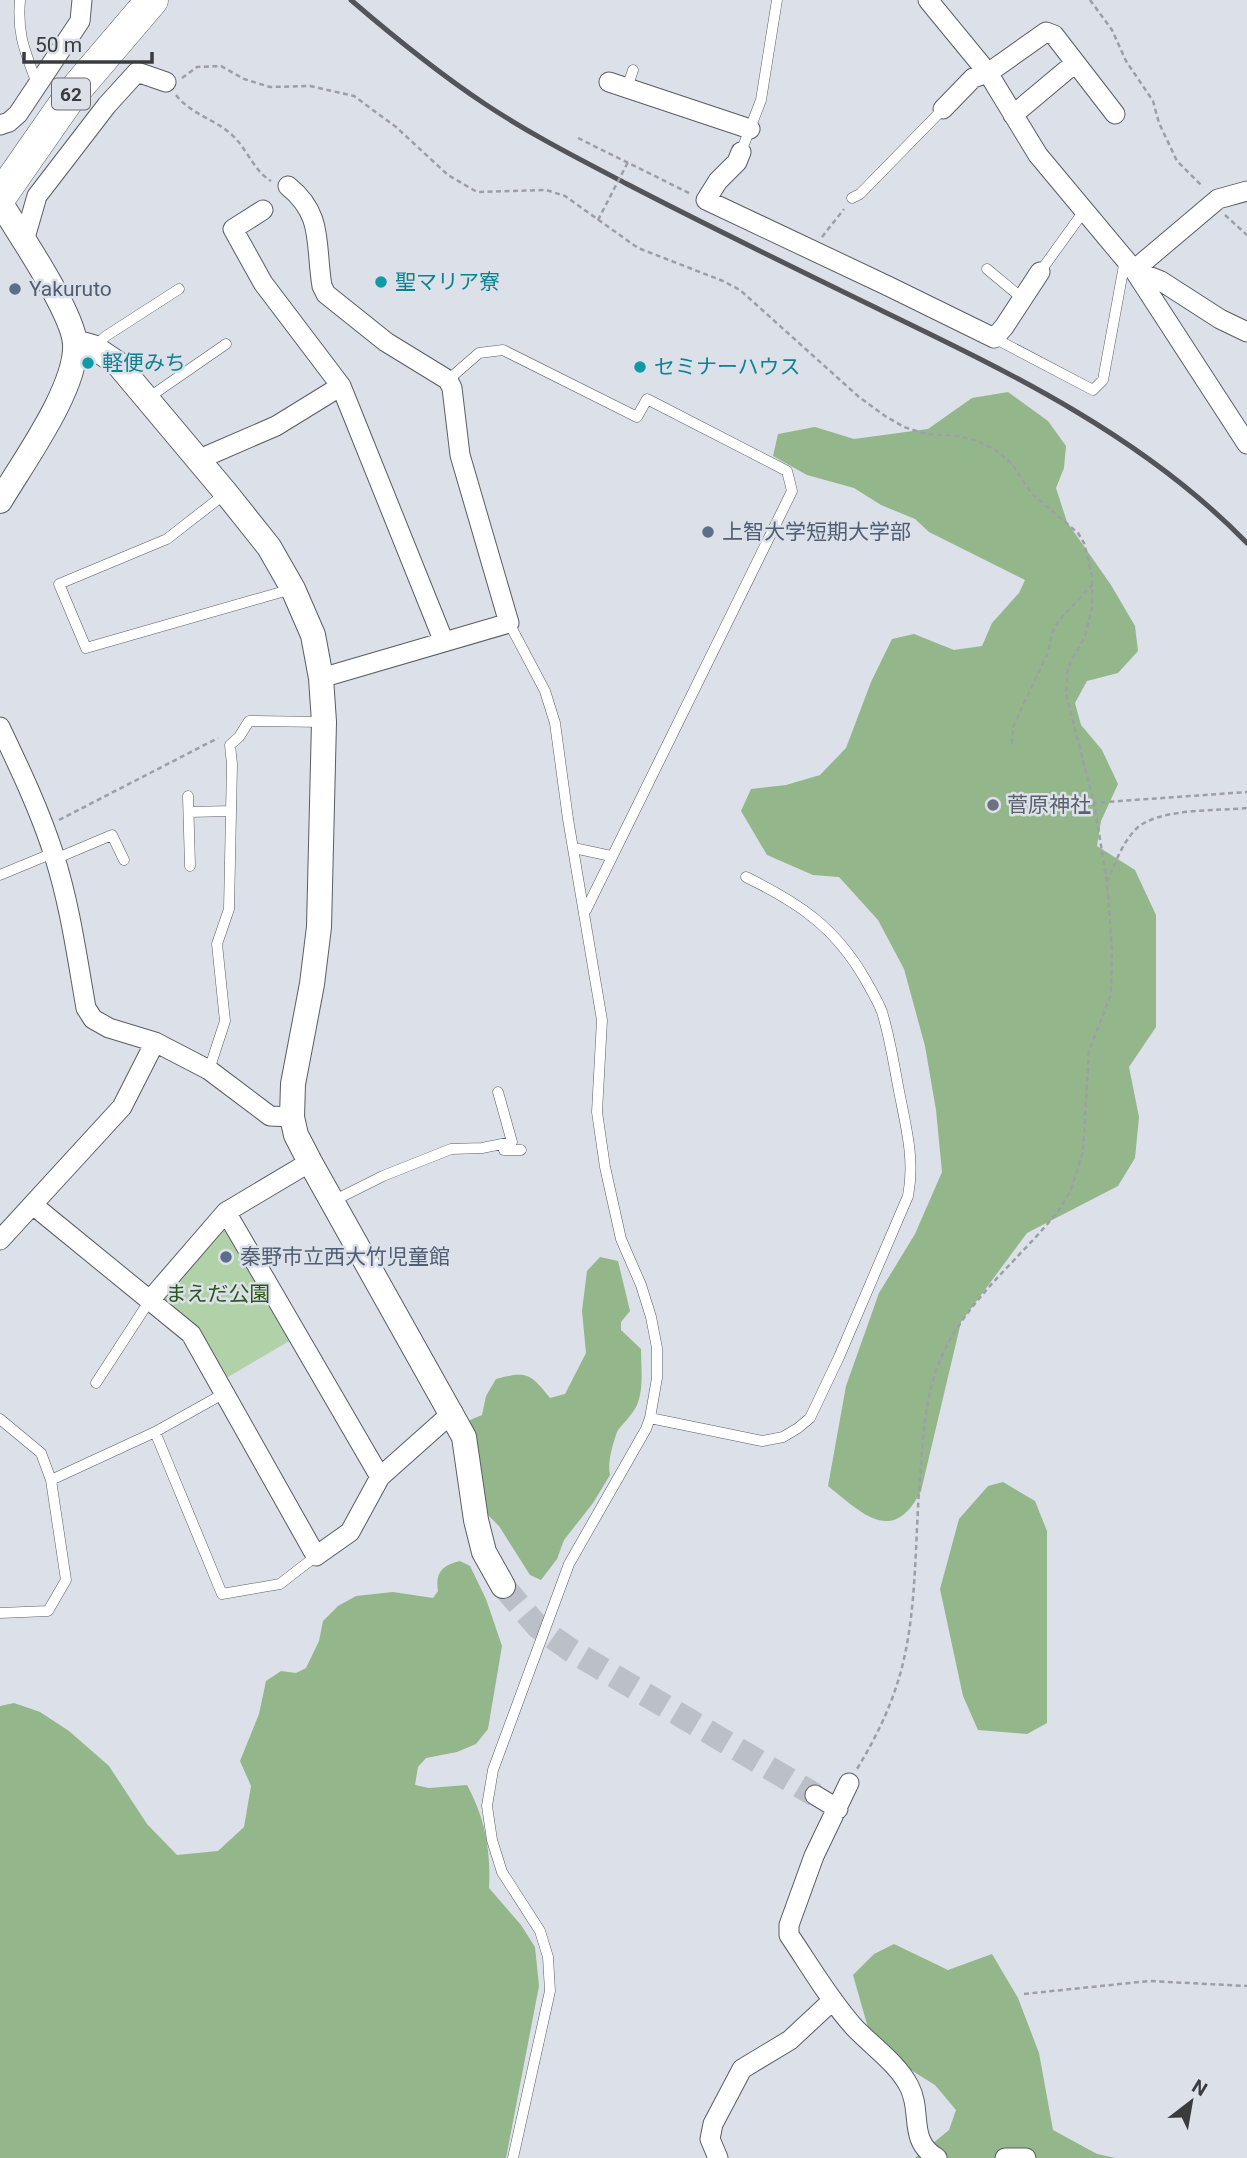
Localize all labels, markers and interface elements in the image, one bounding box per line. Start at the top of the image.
scale bar [24,21,152,65]
text: 50 m [35,33,82,57]
road number: 62 [52,78,90,110]
place label: 聖マリア寮 [395,270,500,294]
marker: 聖マリア寮 [373,274,389,290]
place label: Yakuruto [29,277,112,301]
marker: Yakuruto [7,281,23,297]
place label: 軽便みち [102,351,186,375]
marker: 軽便みち [80,355,96,371]
place label: セミナーハウス [654,355,801,379]
marker: セミナーハウス [632,359,648,375]
place label: 上智大学短期大学部 [722,520,911,544]
marker: 上智大学短期大学部 [700,524,716,540]
place label: 菅原神社 [1007,793,1091,817]
marker: 菅原神社 [985,797,1001,813]
place label: 秦野市立西大竹児童館 [240,1245,450,1269]
marker: 秦野市立西大竹児童館 [218,1249,234,1265]
park label: まえだ公園 [166,1282,271,1306]
north arrow [1156,2067,1226,2137]
text: N [1188,2075,1211,2101]

